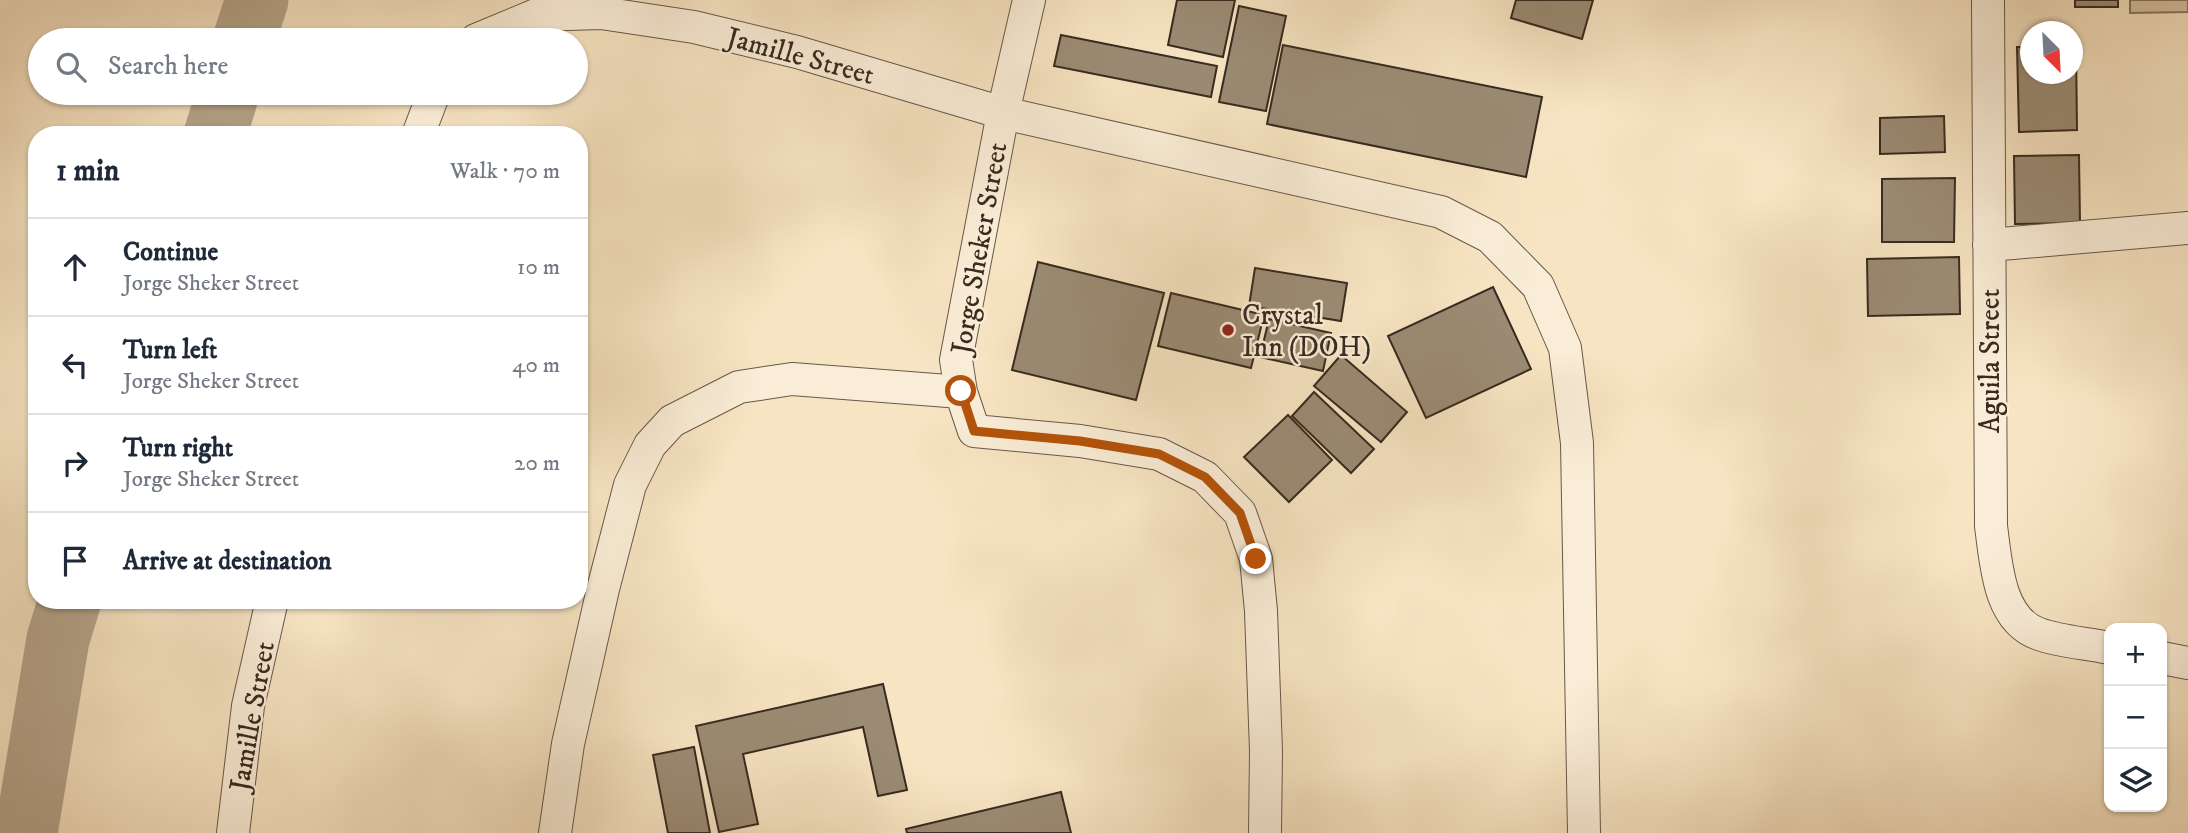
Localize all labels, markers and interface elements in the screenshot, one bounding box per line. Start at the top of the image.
street label: Jamille Street [720,19,878,93]
north arrow [2020,21,2083,84]
search box [28,28,588,105]
icon: search [52,48,90,86]
text: Search here [108,50,228,83]
street label: Jorge Sheker Street [943,140,1015,360]
text: 1 min [56,153,119,190]
text: Walk · 70 m [450,157,560,186]
text: Continue [123,236,218,269]
icon: ahead [56,248,94,286]
text: 10 m [517,253,560,282]
text: Jorge Sheker Street [123,269,299,298]
street label: Aguila Street [1973,289,2008,433]
place label: Crystal Inn (DOH) [1242,298,1371,365]
marker: Crystal Inn (DOH) [1220,322,1236,338]
text: Turn left [123,334,217,367]
icon: left [56,346,94,384]
text: 40 m [512,351,560,380]
text: Jorge Sheker Street [123,367,299,396]
route start [945,375,976,406]
text: Turn right [123,432,233,465]
icon: right [56,444,94,482]
text: 20 m [514,449,560,478]
text: Jorge Sheker Street [123,465,299,494]
icon: arrive [56,542,94,580]
route end [1240,543,1271,574]
text: Arrive at destination [123,545,332,578]
map controls [2104,623,2167,812]
button: + [2104,623,2167,686]
street label: Jamille Street [222,639,283,797]
button: − [2104,686,2167,749]
button: layers [2104,749,2167,812]

